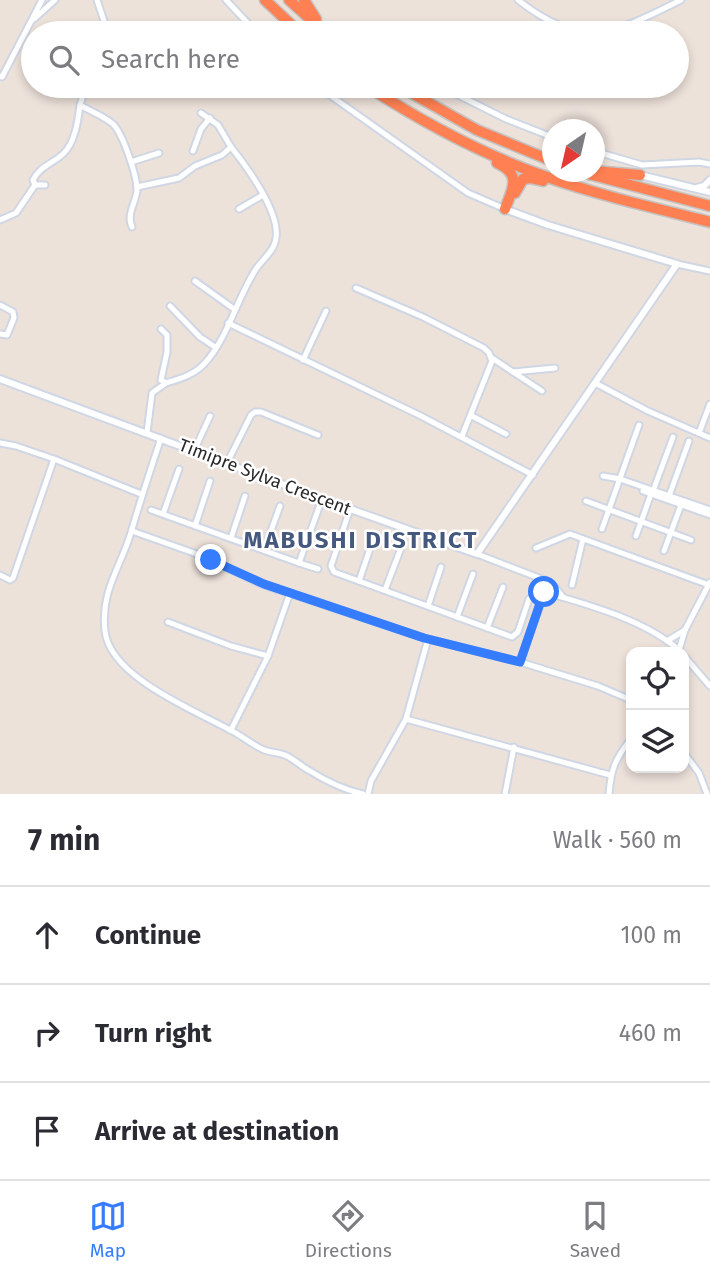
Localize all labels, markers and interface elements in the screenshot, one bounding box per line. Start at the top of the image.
search box [21,21,689,98]
icon: search [45,41,83,79]
text: Search here [101,44,240,75]
north arrow [542,119,605,182]
street label: Timipre Sylva Crescent [176,434,355,520]
district label: MABUSHI DISTRICT [244,526,478,554]
route end [195,544,226,575]
route start [528,576,559,607]
map controls [626,647,689,773]
button: locate [626,647,689,710]
button: layers [626,710,689,773]
text: 7 min [28,822,100,858]
text: Walk · 560 m [553,826,682,854]
icon: ahead [28,916,66,954]
text: Continue [95,920,201,951]
text: 100 m [621,921,682,949]
icon: right [28,1014,66,1052]
text: Turn right [95,1018,212,1049]
text: 460 m [619,1019,682,1047]
icon: arrive [28,1112,66,1150]
text: Arrive at destination [95,1116,339,1147]
tab: Map [89,1197,127,1262]
tab: Directions [305,1197,392,1262]
tab: Saved [570,1197,621,1262]

